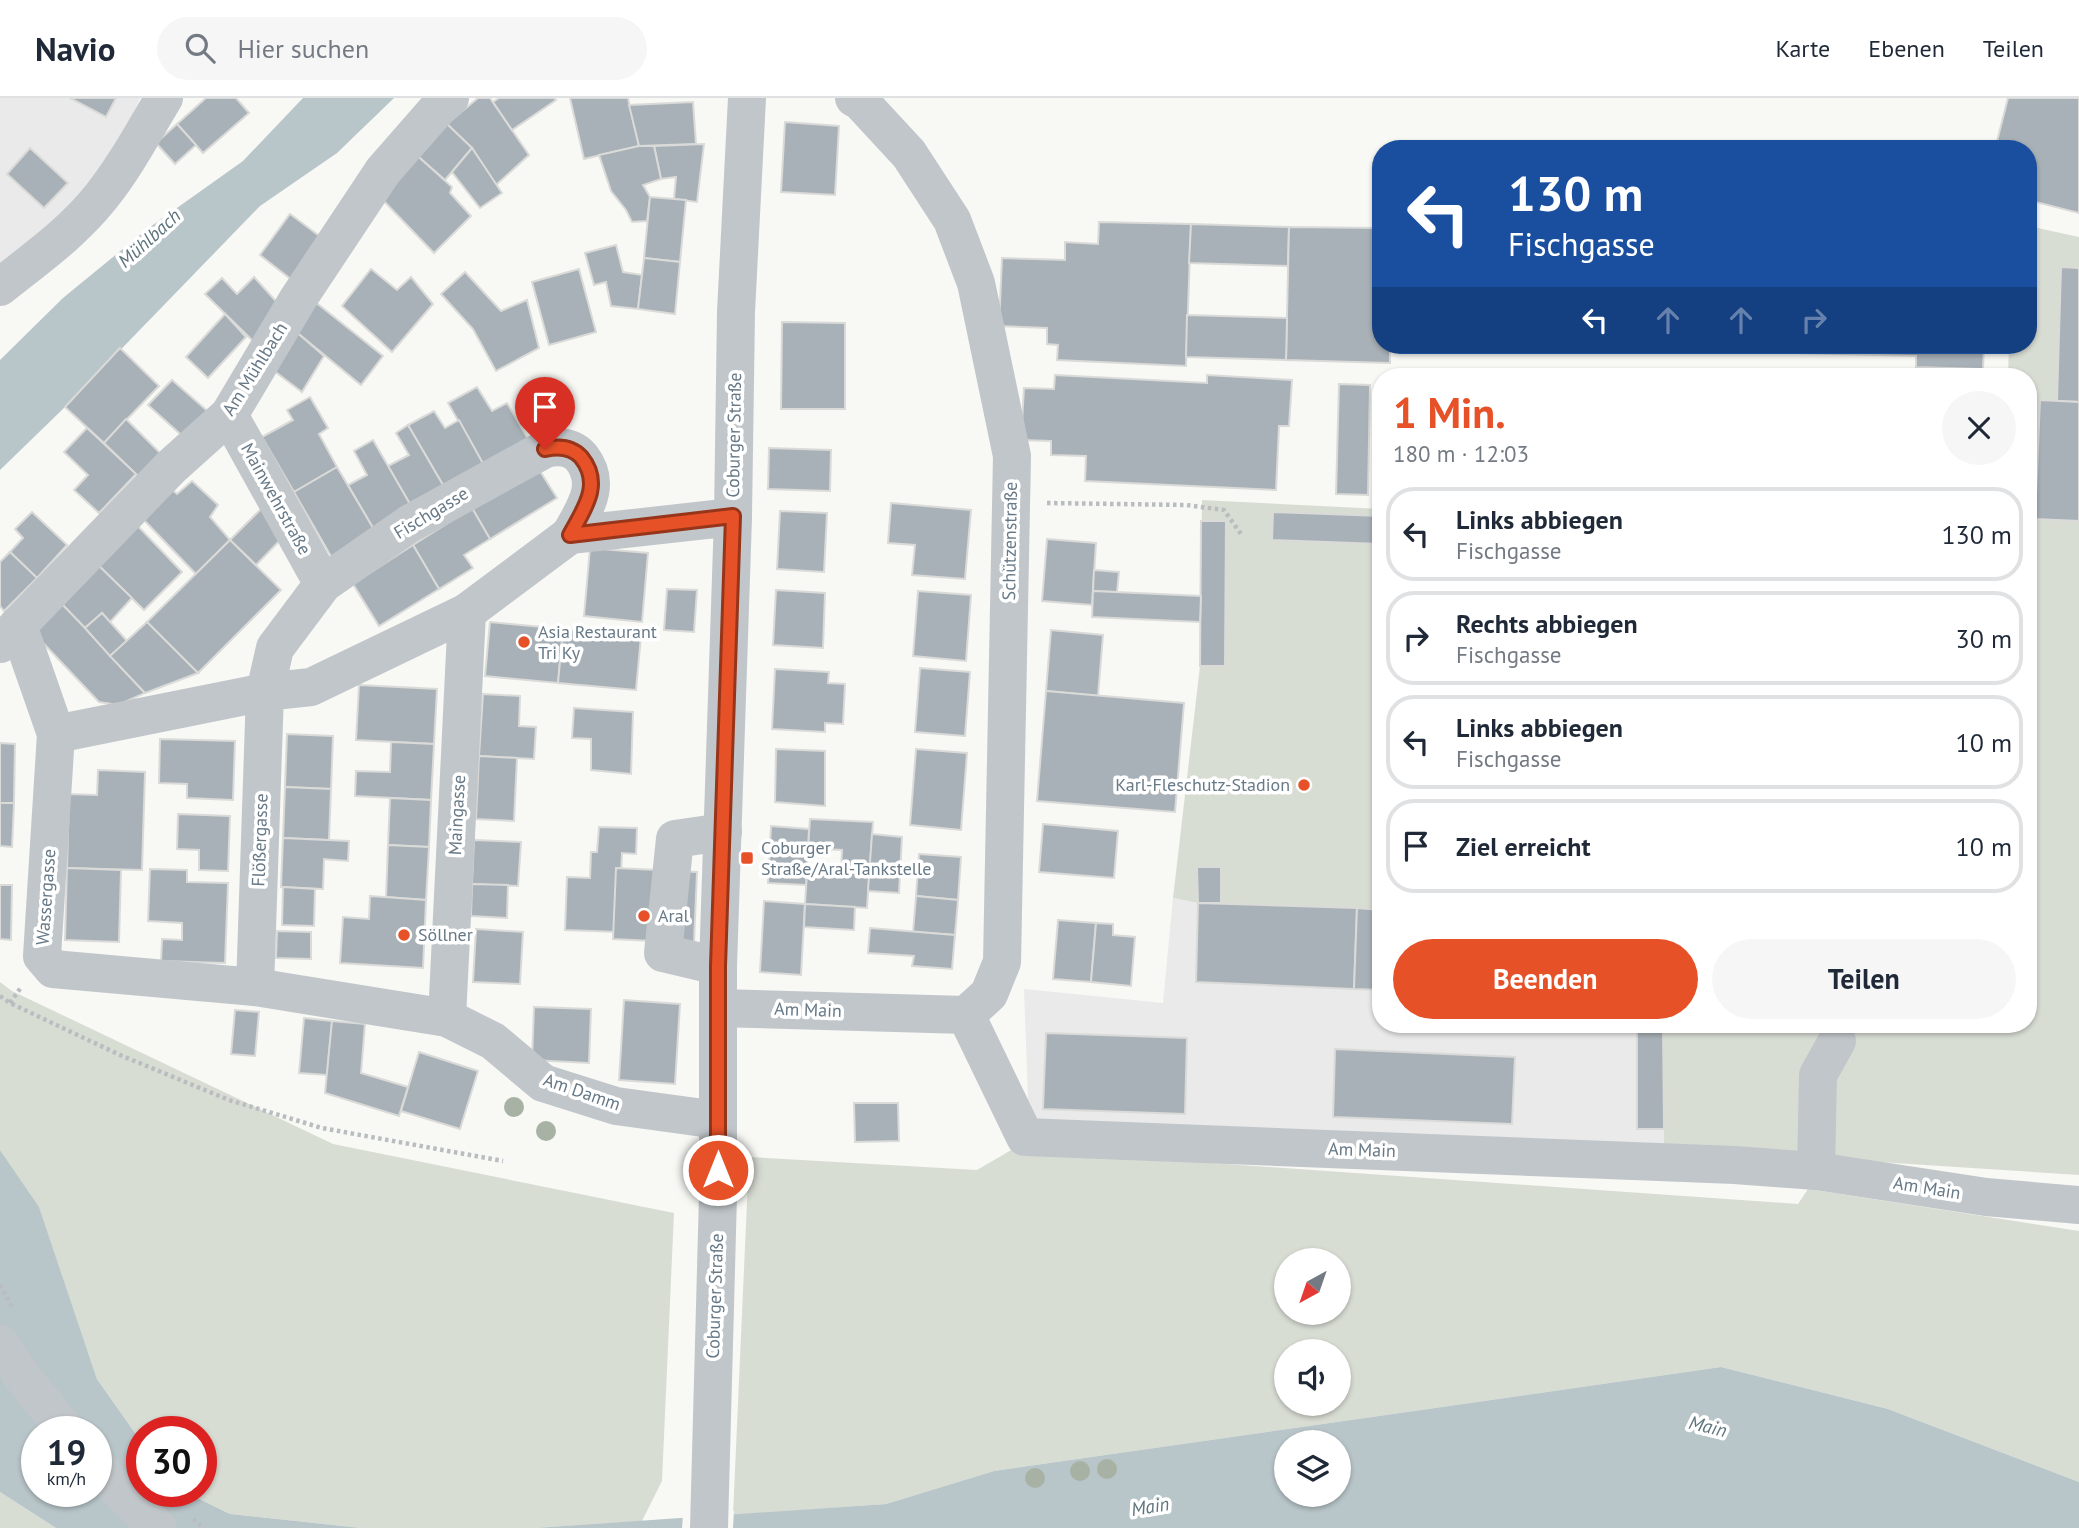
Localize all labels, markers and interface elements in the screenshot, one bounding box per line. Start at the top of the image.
search box [157,17,647,80]
text: Navio [35,27,115,70]
icon: search [181,29,219,67]
text: Hier suchen [237,32,369,65]
text: Karte [1776,33,1830,64]
text: Ebenen [1868,33,1945,64]
text: Teilen [1983,33,2044,64]
text: 130 m [1508,161,1643,225]
icon: left [1393,168,1484,259]
water label: Mühlbach [113,204,185,272]
text: Fischgasse [1508,223,1655,265]
icon: left [1576,301,1614,339]
icon: ahead [1649,301,1687,339]
icon: ahead [1722,301,1760,339]
icon: right [1795,301,1833,339]
street label: Am Mühlbach [217,318,292,420]
street label: Coburger Straße [721,372,746,498]
pin [515,377,575,449]
text: 1 Min. [1393,385,1506,440]
icon: arrive [526,388,564,426]
button: close [1942,391,2016,465]
street label: Mainwehrstraße [236,439,317,559]
text: 180 m · 12:03 [1393,439,1529,468]
street label: Fischgasse [389,481,472,544]
street label: Schützenstraße [997,481,1022,600]
text: Links abbiegen [1456,503,1623,536]
icon: left [1397,515,1435,553]
text: 130 m [1941,518,2012,551]
text: Fischgasse [1456,536,1562,565]
text: Rechts abbiegen [1456,607,1638,640]
icon: right [1397,619,1435,657]
place label: Asia Restaurant Tri Ky [538,620,657,664]
text: 30 m [1956,622,2012,655]
marker: Asia Restaurant Tri Ky [516,634,532,650]
text: Fischgasse [1456,640,1562,669]
text: Links abbiegen [1456,711,1623,744]
icon: left [1397,723,1435,761]
text: 10 m [1956,726,2012,759]
text: Fischgasse [1456,744,1562,773]
place label: Karl-Fleschutz-Stadion [1115,773,1290,796]
street label: Maingasse [443,774,470,856]
marker: Karl-Fleschutz-Stadion [1296,777,1312,793]
street label: Flößergasse [246,793,273,887]
icon: arrive [1397,827,1435,865]
text: Ziel erreicht [1456,830,1591,863]
text: 10 m [1956,830,2012,863]
place label: Coburger Straße/Aral-Tankstelle [761,836,931,880]
street label: Wassergasse [31,848,60,946]
marker: Coburger Straße/Aral-Tankstelle [739,850,755,866]
place label: Aral [658,904,690,927]
marker: Aral [636,908,652,924]
place label: Söllner [418,923,473,946]
marker: Söllner [396,927,412,943]
button: Beenden [1393,939,1698,1019]
button: Teilen [1712,939,2016,1019]
street label: Am Main [774,997,842,1022]
street label: Am Damm [541,1068,624,1115]
position arrow [681,1133,755,1207]
street label: Am Main [1328,1137,1396,1162]
street label: Am Main [1892,1171,1962,1204]
street label: Coburger Straße [701,1233,728,1359]
north arrow [1274,1248,1351,1325]
map controls [1274,1248,1351,1507]
button: sound [1274,1339,1351,1416]
water label: Main [1686,1410,1730,1442]
speed limit sign: 30 [126,1416,217,1507]
text: 19 [47,1429,86,1475]
button: layers [1274,1430,1351,1507]
text: km/h [47,1467,86,1490]
water label: Main [1129,1491,1171,1521]

